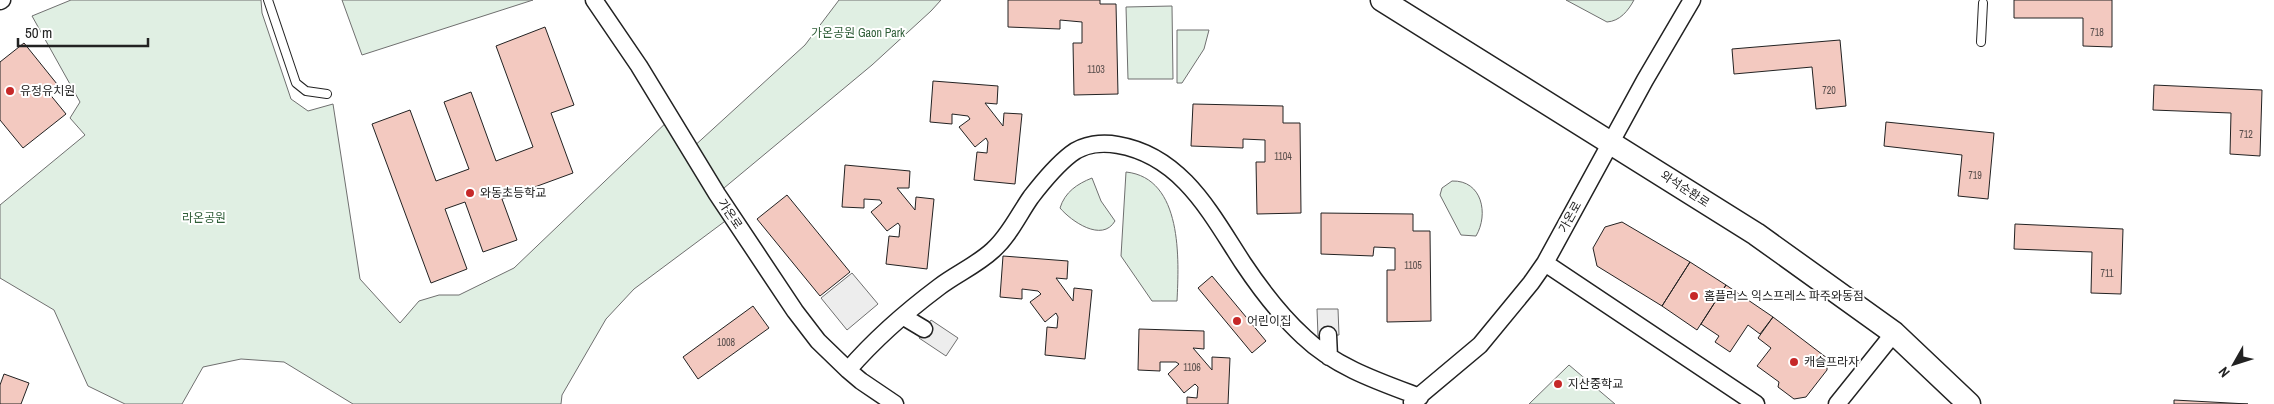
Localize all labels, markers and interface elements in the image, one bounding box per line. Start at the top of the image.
scale bar [18,15,148,47]
text: 50 m [25,22,52,43]
park label: 가온공원 Gaon Park [811,25,905,41]
house number: 718 [2090,26,2104,39]
house number: 1103 [1087,63,1105,76]
place label: 유정유치원 [20,83,75,99]
house number: 720 [1822,84,1836,97]
marker: 유정유치원 [4,85,16,97]
house number: 712 [2239,128,2253,141]
house number: 1104 [1274,150,1292,163]
street label: 와석순환로 [1657,167,1713,211]
house number: 719 [1968,169,1982,182]
place label: 와동초등학교 [480,185,546,201]
marker: 와동초등학교 [464,187,476,199]
street label: 가온로 [714,196,746,232]
street label: 가온로 [1555,199,1585,235]
park label: 라온공원 [182,210,226,226]
house number: 1105 [1404,259,1422,272]
house number: 711 [2100,267,2114,280]
place label: 홈플러스 익스프레스 파주와동점 [1704,288,1864,304]
marker: 홈플러스 익스프레스 파주와동점 [1688,290,1700,302]
place label: 어린이집 [1247,313,1291,329]
marker: 어린이집 [1231,315,1243,327]
house number: 1008 [717,336,736,349]
north arrow [2209,339,2259,389]
place label: 캐슬프라자 [1804,354,1859,370]
marker: 캐슬프라자 [1788,356,1800,368]
house number: 1106 [1183,361,1201,374]
text: N [2214,363,2234,381]
place label: 지산중학교 [1568,376,1623,392]
marker: 지산중학교 [1552,378,1564,390]

